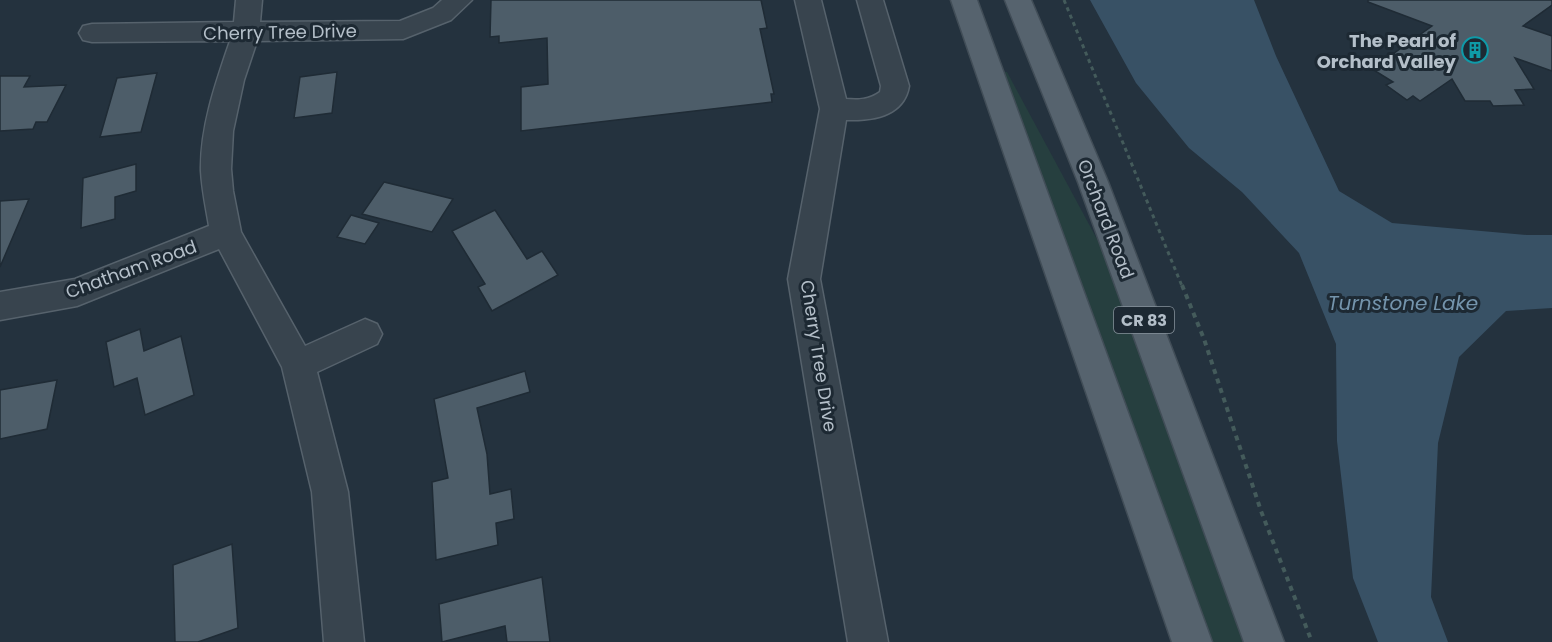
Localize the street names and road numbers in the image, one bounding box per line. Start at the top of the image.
street label: Cherry Tree Drive [203,18,357,46]
street label: Orchard Road [1072,156,1140,282]
street label: Chatham Road [62,234,200,304]
street label: Cherry Tree Drive [795,278,843,434]
road number: CR 83 [1114,307,1174,333]

